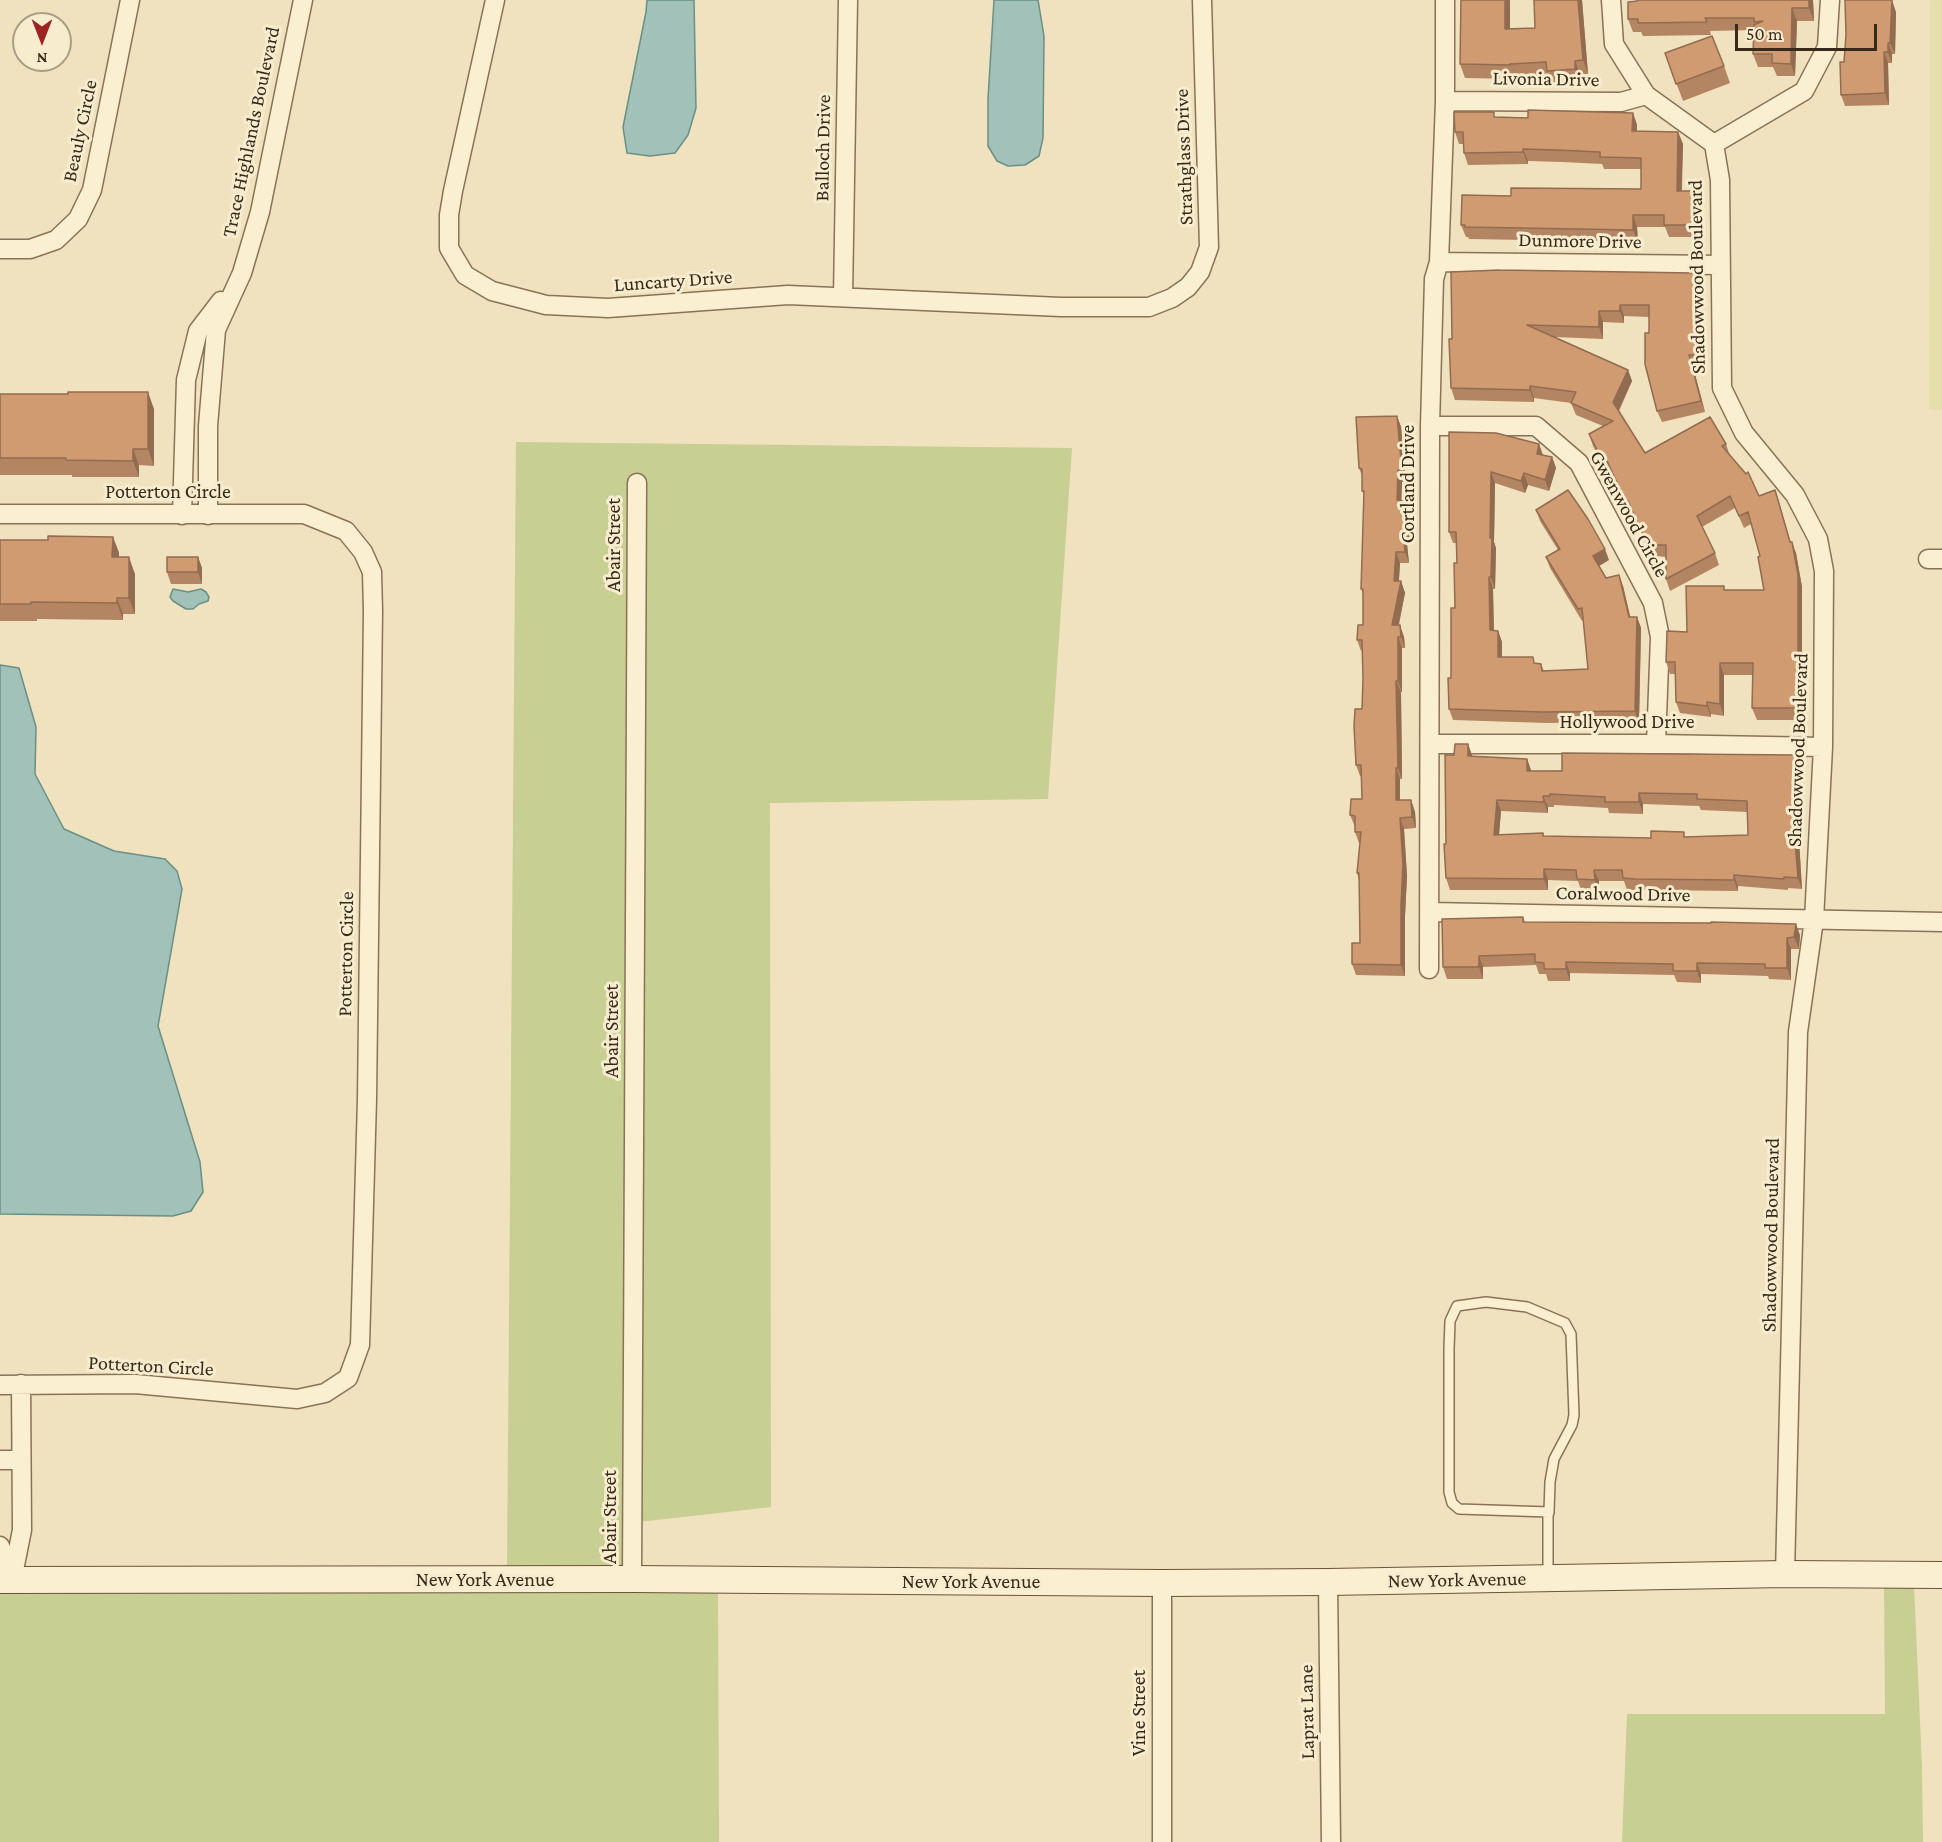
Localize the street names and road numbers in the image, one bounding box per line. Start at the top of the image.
street label: Trace Highlands Boulevard [217,24,285,240]
street label: Livonia Drive [1492,66,1600,92]
street label: Beauly Circle [57,78,103,184]
street label: Strathglass Drive [1170,88,1198,226]
street label: Balloch Drive [810,94,836,202]
street label: Shadowwood Boulevard [1683,180,1711,374]
street label: Dunmore Drive [1518,228,1642,254]
street label: Luncarty Drive [613,265,733,297]
street label: Cortland Drive [1396,425,1420,543]
street label: Gwenwood Circle [1584,446,1674,582]
street label: Potterton Circle [105,480,231,504]
street label: Abair Street [602,498,626,592]
street label: Shadowwood Boulevard [1783,652,1813,848]
street label: Hollywood Drive [1559,710,1695,734]
street label: Coralwood Drive [1555,881,1691,907]
street label: Potterton Circle [333,891,359,1017]
street label: Abair Street [600,984,624,1078]
street label: Shadowwood Boulevard [1757,1138,1785,1332]
street label: Potterton Circle [88,1351,214,1381]
street label: Abair Street [598,1470,622,1564]
street label: New York Avenue [1388,1567,1526,1593]
street label: New York Avenue [416,1568,554,1592]
street label: New York Avenue [902,1570,1040,1594]
street label: Laprat Lane [1294,1664,1320,1760]
street label: Vine Street [1127,1670,1151,1756]

